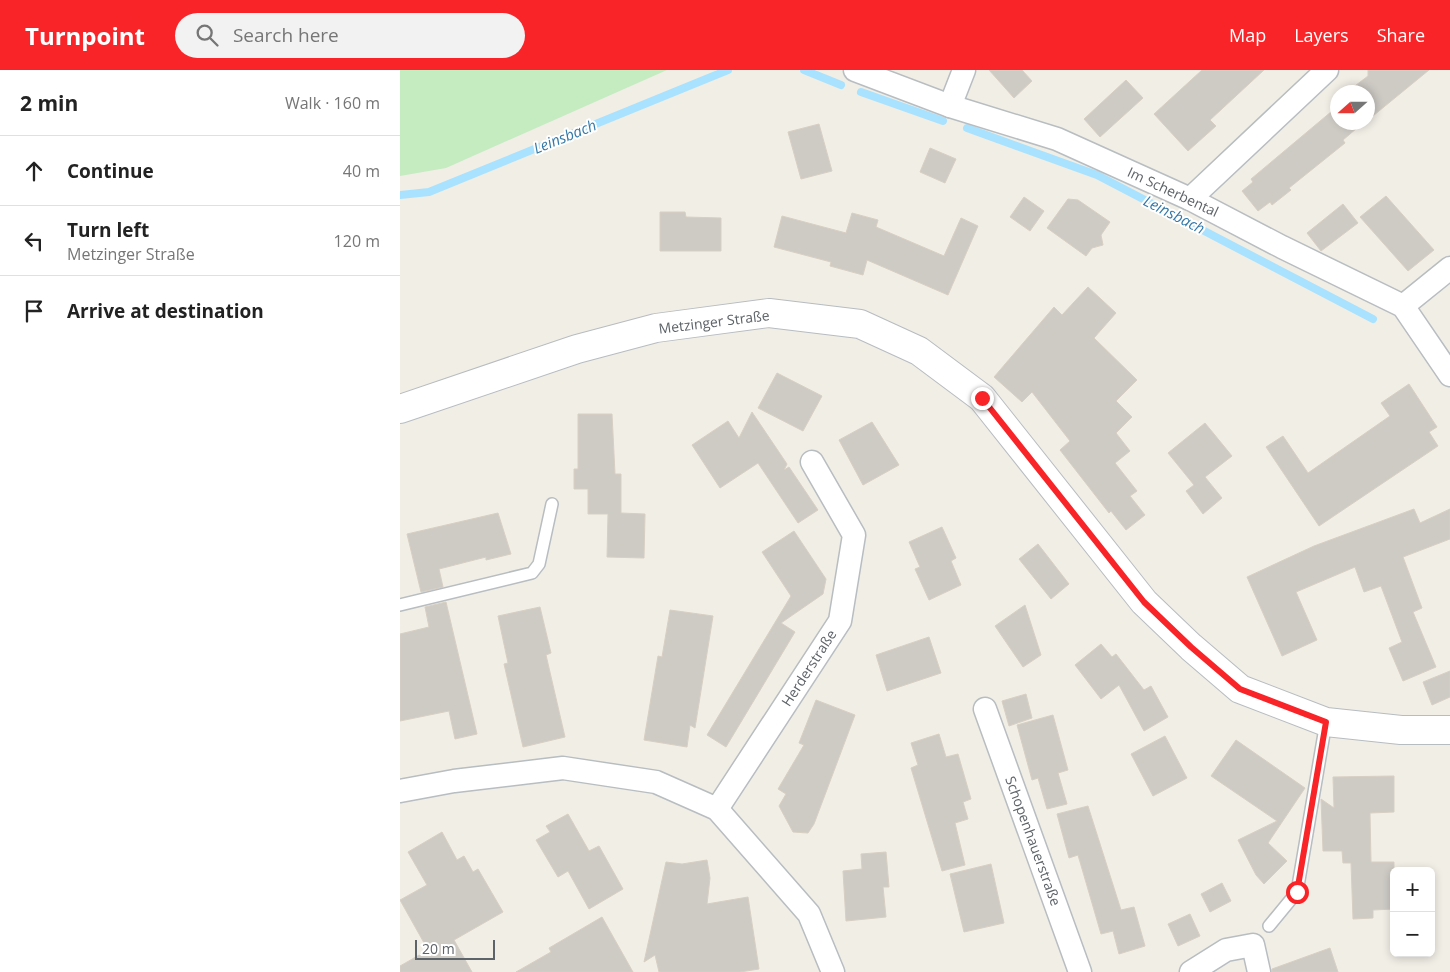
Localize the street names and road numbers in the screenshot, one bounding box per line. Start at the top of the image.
street label: Im Scherbental [1125,162,1222,221]
street label: Metzinger Straße [657,305,771,338]
street label: Herderstraße [777,626,841,710]
street label: Schopenhauerstraße [1001,773,1066,908]

